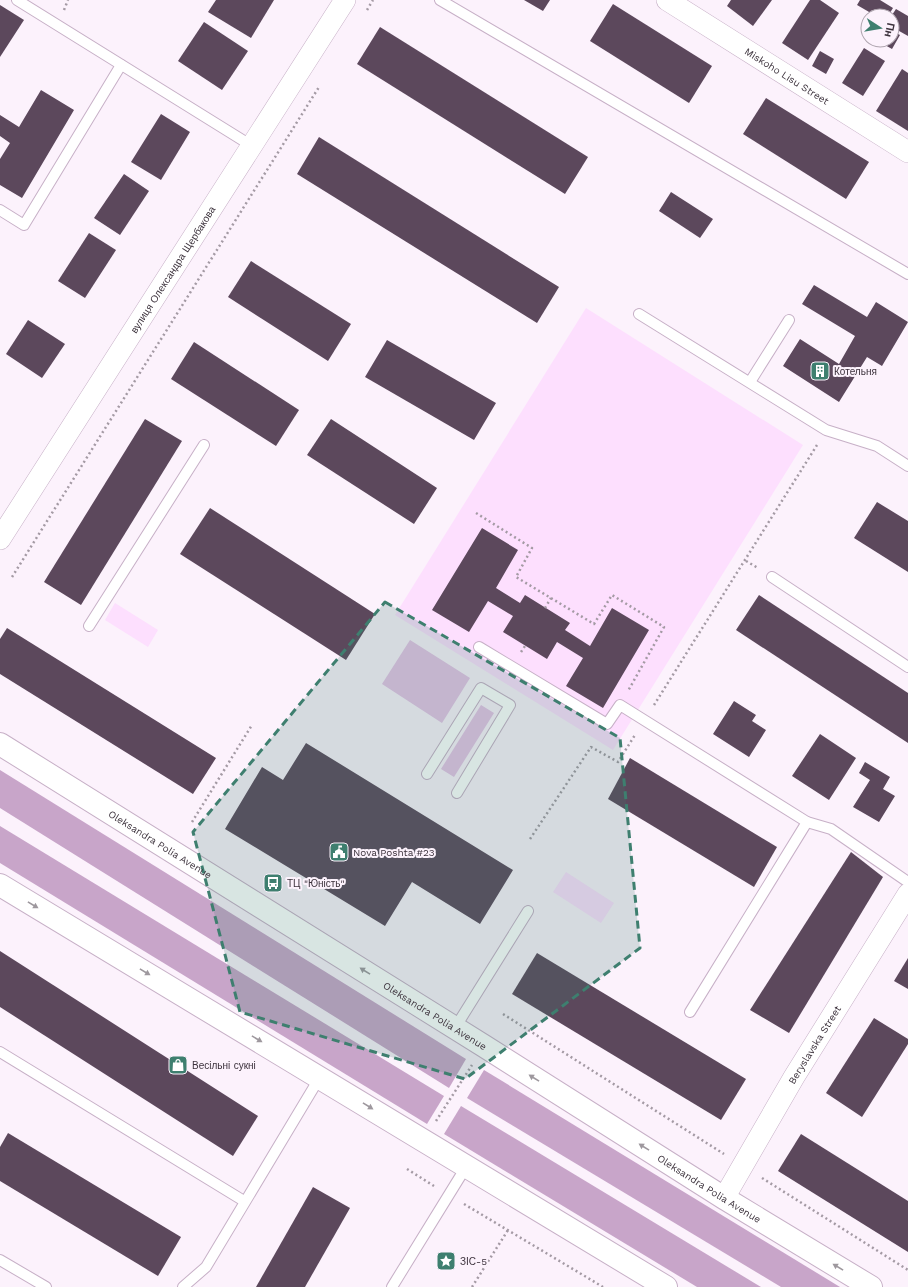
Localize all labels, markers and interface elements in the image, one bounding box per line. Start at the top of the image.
north arrow [860,8,900,48]
text: Пн [881,22,897,38]
street label: Miskoho Lisu Street [743,45,832,107]
street label: вулиця Олександра Щербакова [128,204,217,335]
building icon: Котельня [809,360,831,382]
place label: Котельня [834,366,877,377]
street label: Oleksandra Polia Avenue [107,808,214,881]
public building icon: Nova Poshta #23 [328,841,350,863]
place label: Nova Poshta #23 [353,847,435,858]
bus stop icon: ТЦ "Юність" [262,872,284,894]
place label: ТЦ "Юність" [287,878,345,889]
one-way arrow [27,902,39,909]
one-way arrow [359,968,371,975]
one-way arrow [139,969,151,976]
street label: Oleksandra Polia Avenue [382,979,489,1052]
street label: Beryslavska Street [786,1003,843,1086]
one-way arrow [252,1035,262,1043]
shop icon: Весільні сукні [167,1054,189,1076]
place label: Весільні сукні [192,1060,256,1071]
one-way arrow [528,1074,540,1081]
one-way arrow [362,1103,374,1110]
one-way arrow [638,1144,650,1151]
street label: Oleksandra Polia Avenue [656,1152,763,1225]
place icon: ЗІС-5 [435,1250,457,1272]
place label: ЗІС-5 [460,1256,487,1267]
one-way arrow [832,1263,844,1270]

